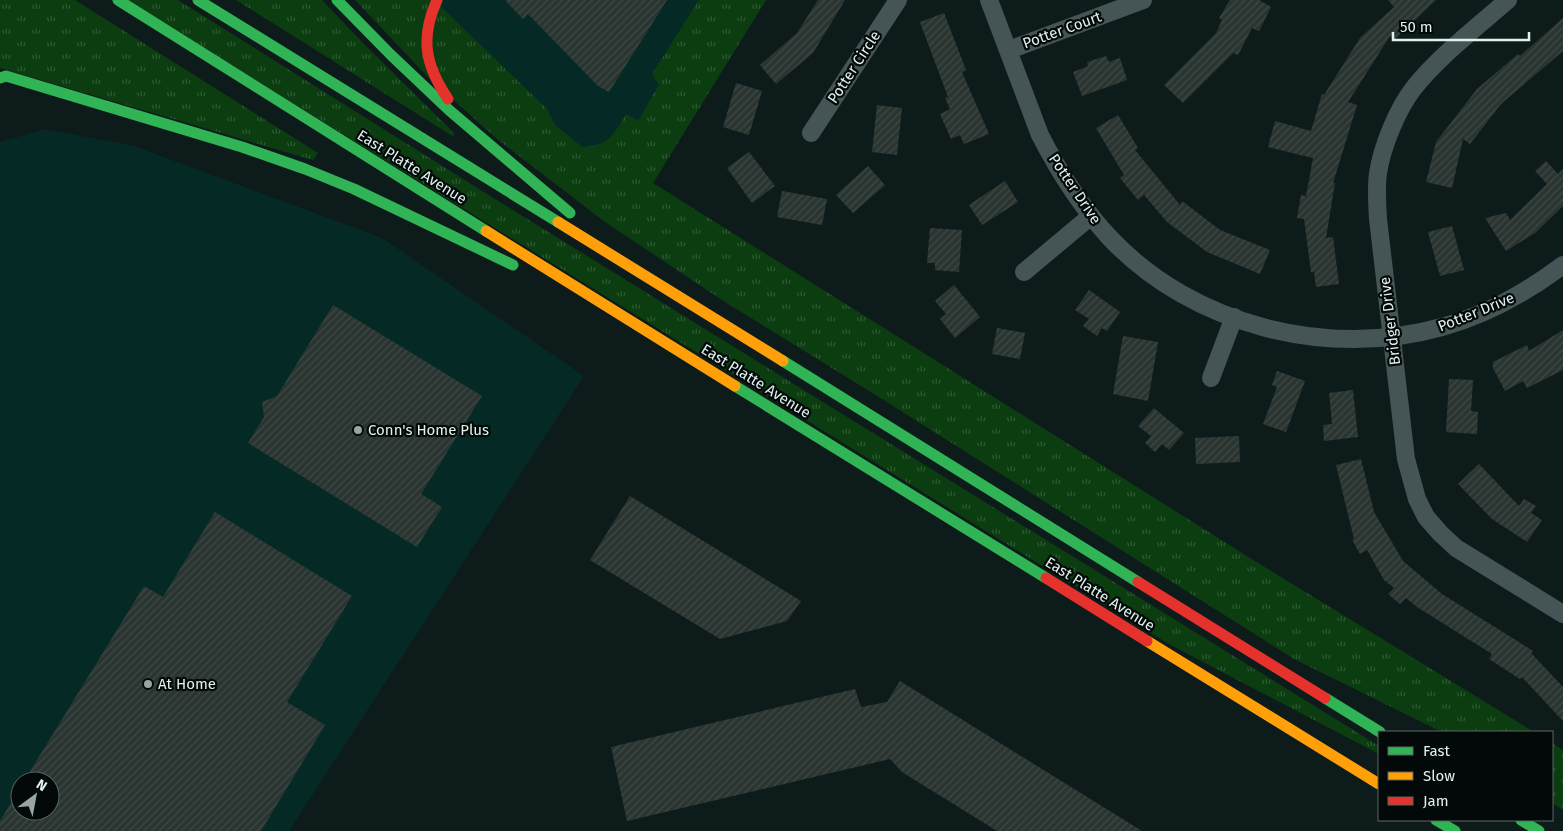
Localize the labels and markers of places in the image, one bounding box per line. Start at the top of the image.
place label: Conn's Home Plus [368,421,489,439]
marker: Conn's Home Plus [352,424,364,436]
place label: At Home [158,675,216,693]
marker: At Home [142,678,154,690]

